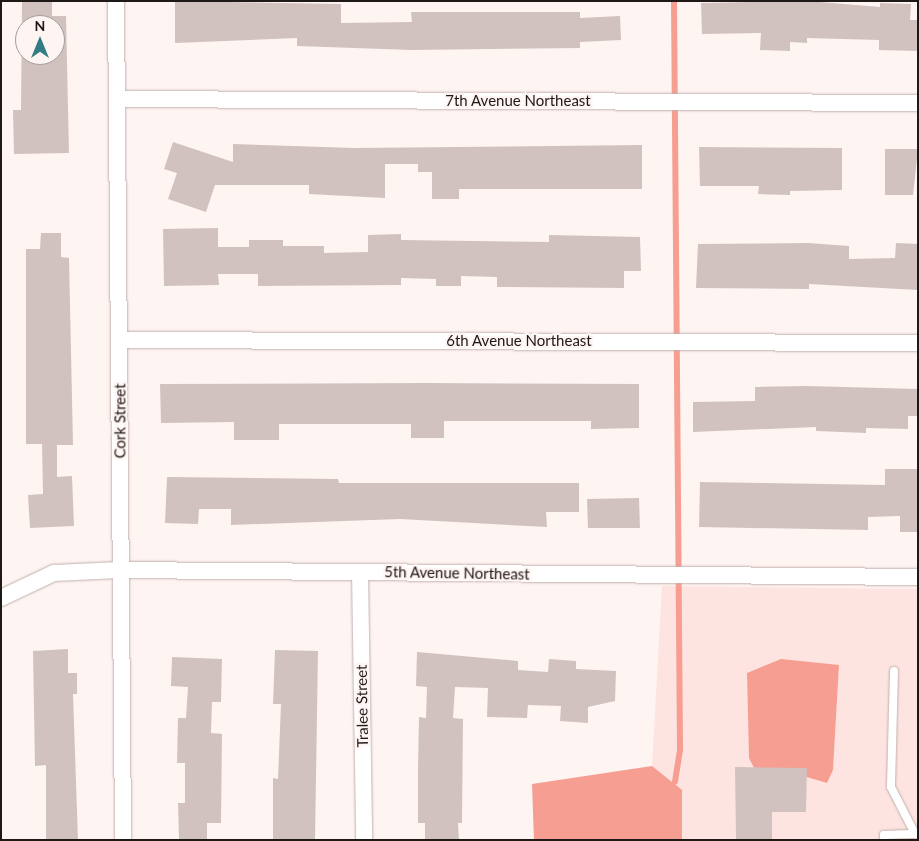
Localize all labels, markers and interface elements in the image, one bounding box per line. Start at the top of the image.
north arrow [15,15,65,65]
text: N [35,17,45,34]
street label: 7th Avenue Northeast [445,92,591,110]
street label: 6th Avenue Northeast [446,332,592,350]
street label: Cork Street [111,384,129,458]
street label: 5th Avenue Northeast [384,563,530,583]
street label: Tralee Street [352,664,372,748]

